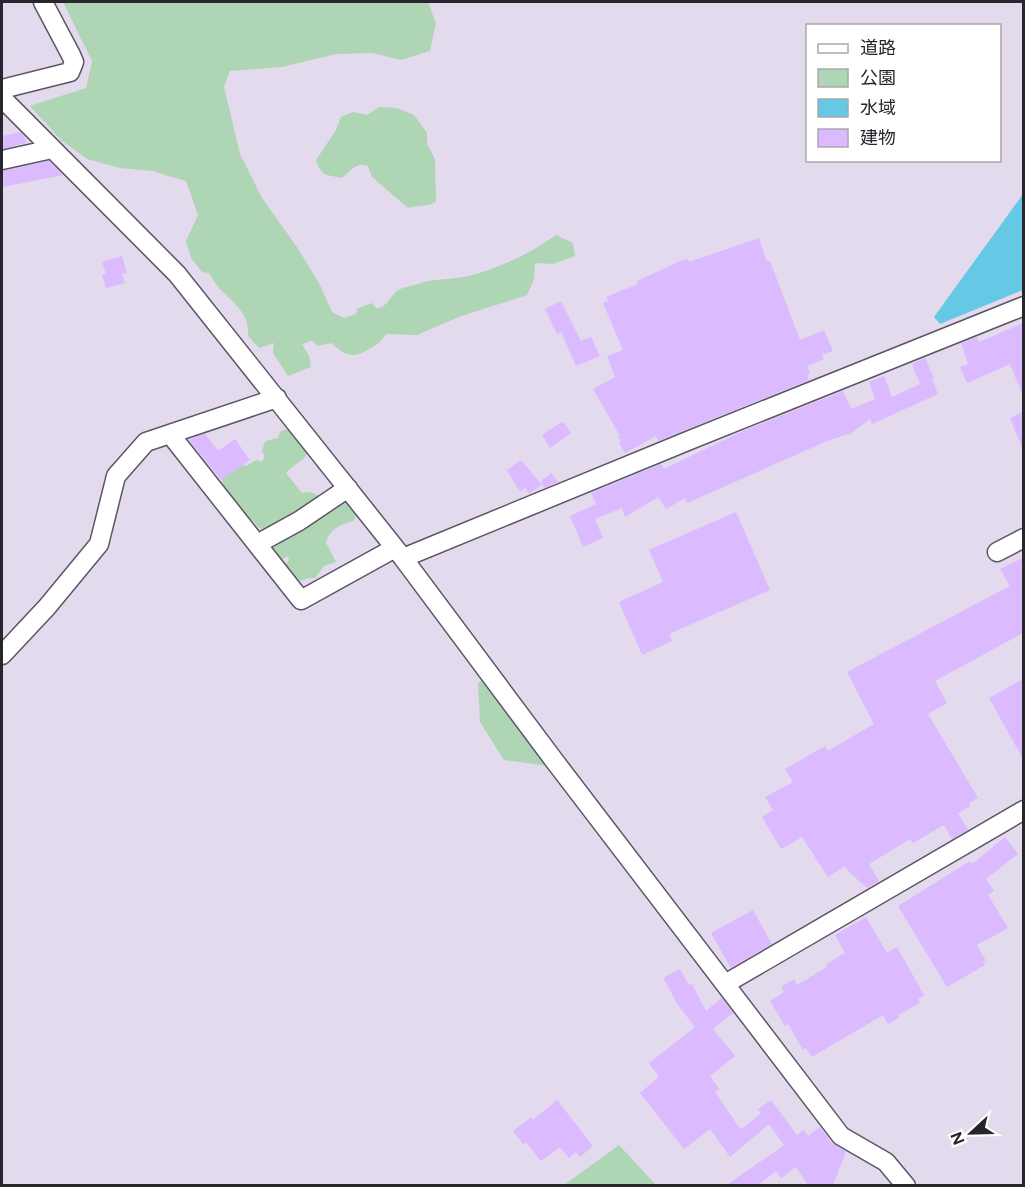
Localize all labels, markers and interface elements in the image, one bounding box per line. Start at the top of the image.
legend [806,24,1001,162]
text: 道路 [860,37,896,59]
text: 公園 [860,67,896,89]
text: 水域 [860,97,896,119]
text: 建物 [860,127,896,149]
north arrow [941,1103,1001,1163]
text: N [946,1129,969,1148]

